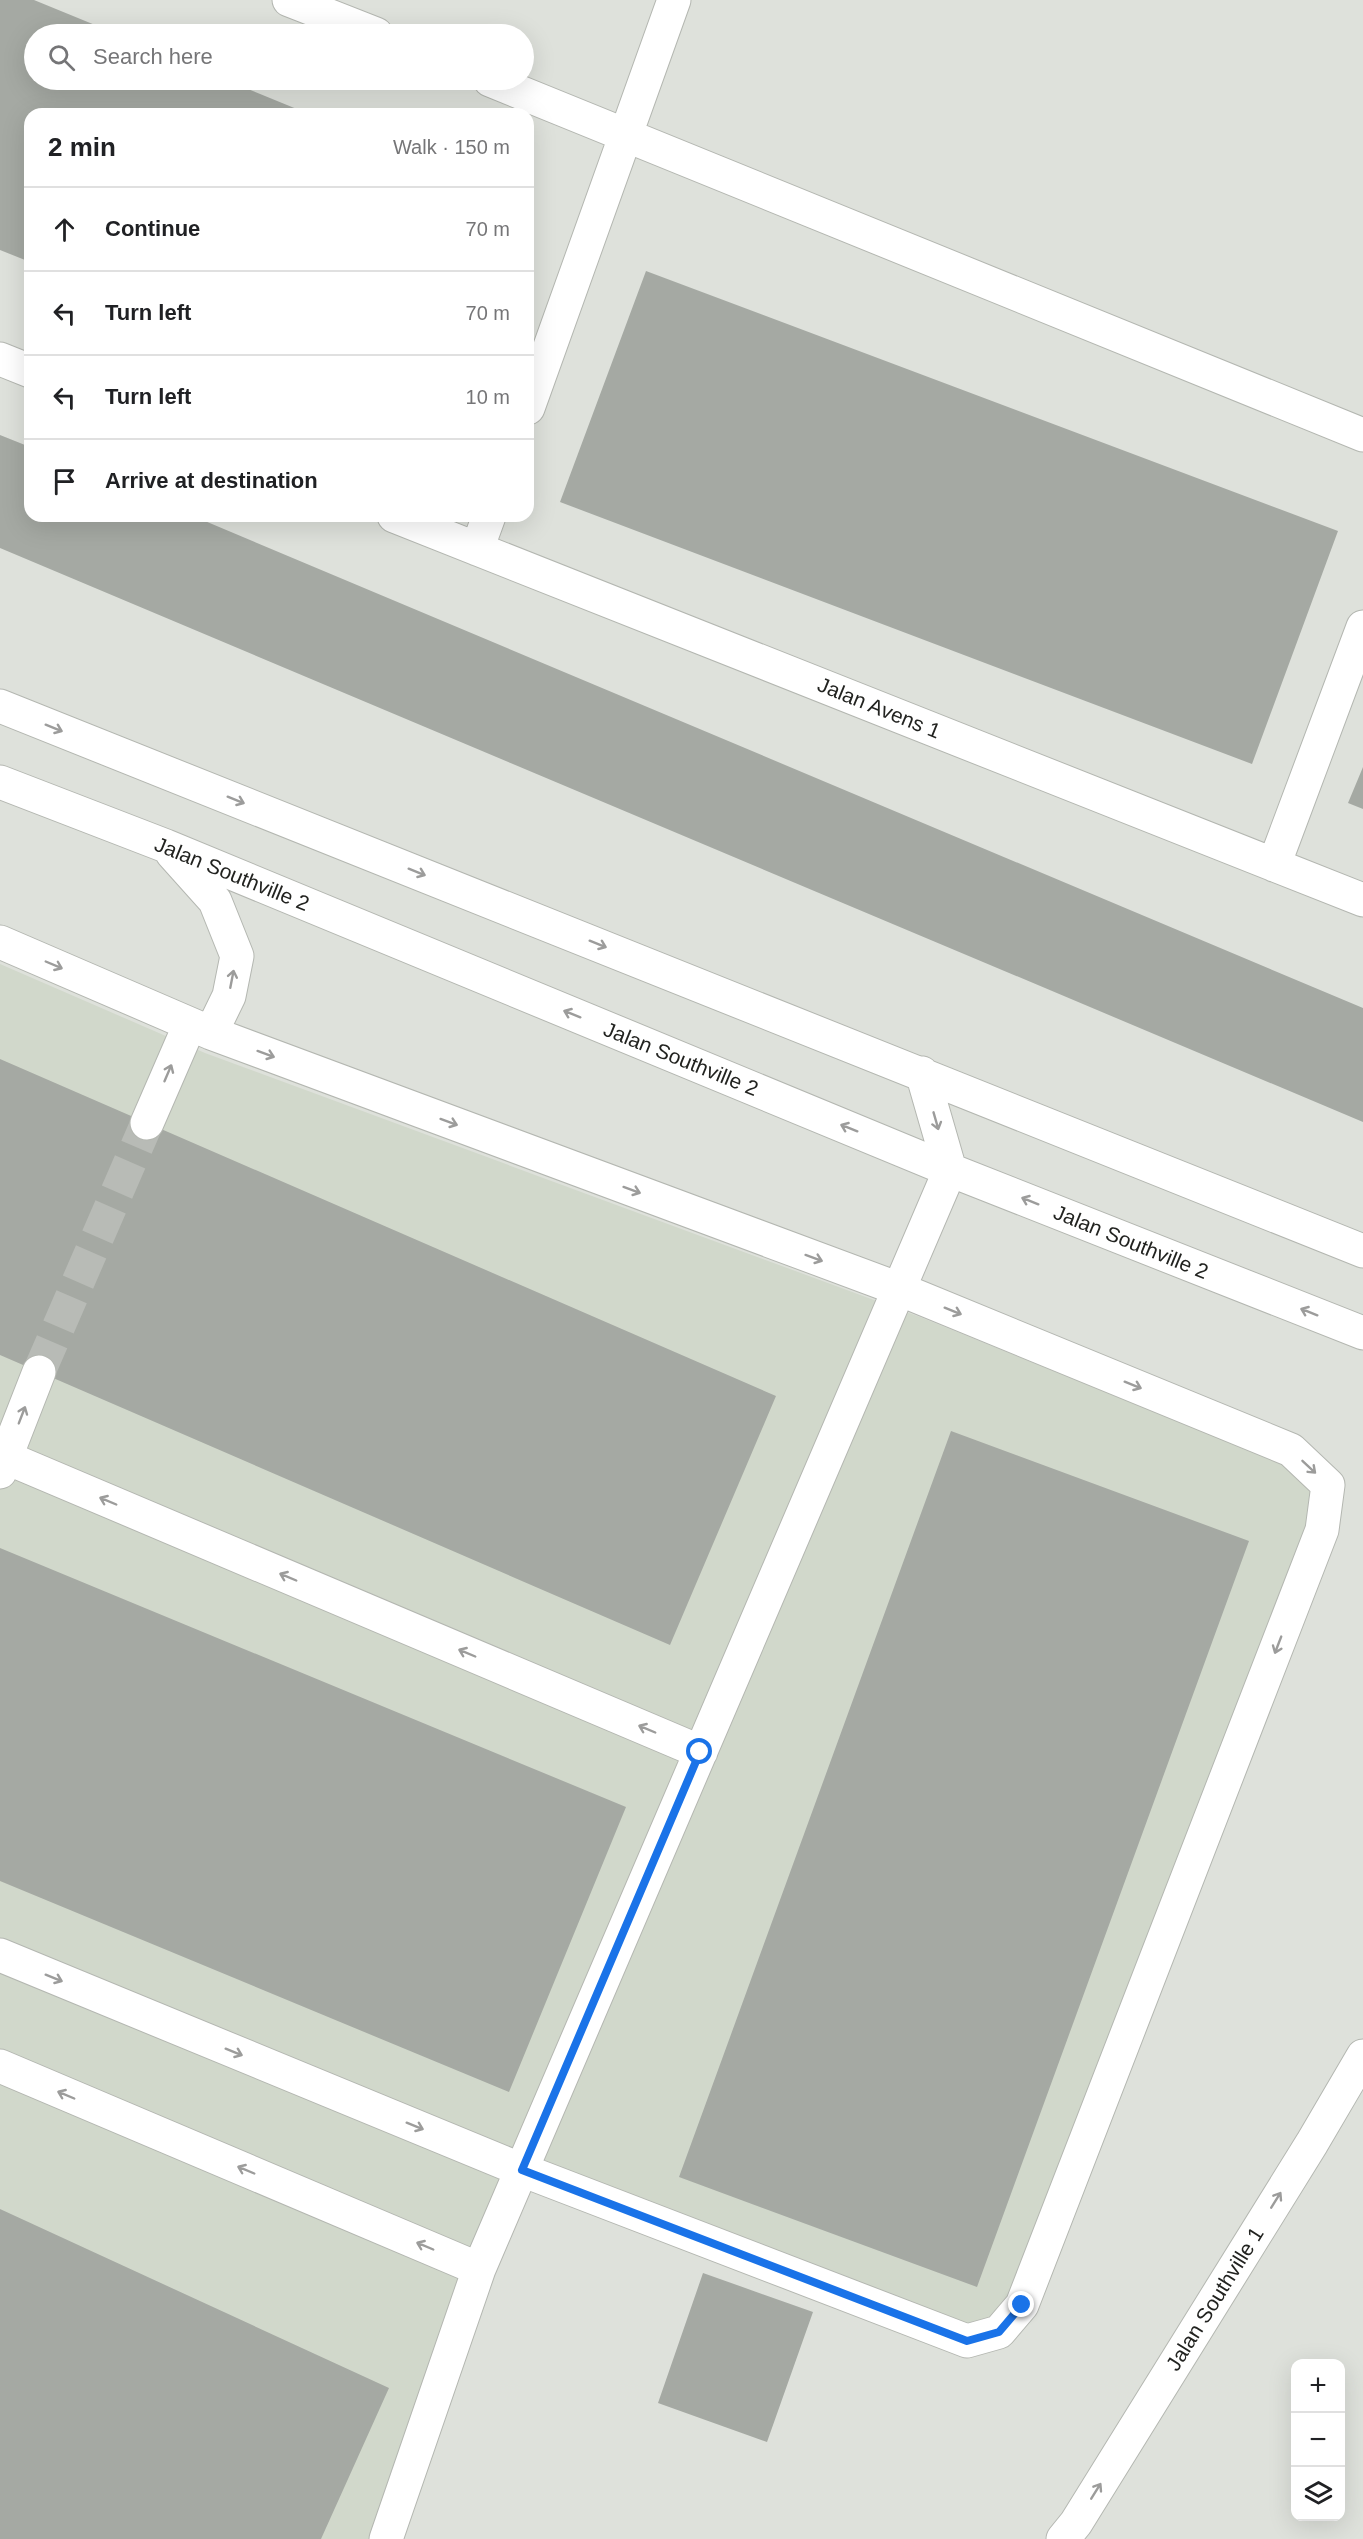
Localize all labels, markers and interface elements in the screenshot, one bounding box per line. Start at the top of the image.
search box [24,24,534,90]
icon: search [45,41,78,74]
text: Search here [93,44,213,69]
text: 2 min [48,132,116,162]
text: Walk · 150 m [393,136,510,158]
icon: ahead [48,213,81,246]
text: Continue [105,216,200,241]
text: 70 m [466,218,510,240]
icon: left [48,297,81,330]
text: Turn left [105,300,191,325]
text: 70 m [466,302,510,324]
icon: left [48,381,81,414]
text: Turn left [105,384,191,409]
text: 10 m [466,386,510,408]
icon: arrive [48,465,81,498]
text: Arrive at destination [105,468,318,493]
street label: Jalan Avens 1 [814,672,944,743]
one-way arrow [45,723,63,734]
one-way arrow [226,795,244,806]
street label: Jalan Southville 2 [152,832,313,915]
one-way arrow [407,867,426,878]
one-way arrow [588,939,607,950]
one-way arrow [44,960,62,971]
one-way arrow [227,970,238,989]
one-way arrow [563,1008,581,1019]
street label: Jalan Southville 2 [601,1017,762,1100]
one-way arrow [256,1049,275,1060]
one-way arrow [163,1065,175,1083]
one-way arrow [931,1112,942,1131]
one-way arrow [439,1117,458,1128]
one-way arrow [840,1122,859,1133]
one-way arrow [622,1185,641,1196]
one-way arrow [1021,1195,1039,1206]
street label: Jalan Southville 2 [1051,1200,1212,1283]
one-way arrow [805,1253,823,1264]
one-way arrow [1300,1305,1318,1316]
one-way arrow [943,1306,962,1317]
one-way arrow [1124,1380,1142,1391]
one-way arrow [18,1406,29,1425]
one-way arrow [1301,1460,1316,1474]
one-way arrow [99,1495,118,1506]
one-way arrow [279,1571,297,1582]
one-way arrow [1272,1635,1283,1654]
one-way arrow [458,1647,477,1658]
one-way arrow [638,1723,656,1734]
route start [686,1738,712,1764]
one-way arrow [44,1973,63,1984]
one-way arrow [225,2047,243,2058]
one-way arrow [58,2088,76,2100]
one-way arrow [405,2121,424,2132]
one-way arrow [237,2164,255,2175]
one-way arrow [1271,2192,1283,2209]
street label: Jalan Southville 1 [1161,2223,1268,2375]
one-way arrow [417,2240,435,2252]
route end [1008,2291,1034,2317]
map controls [1291,2359,1345,2521]
button: + [1291,2359,1345,2413]
button: − [1291,2413,1345,2467]
button: layers [1291,2467,1345,2521]
one-way arrow [1089,2482,1102,2499]

